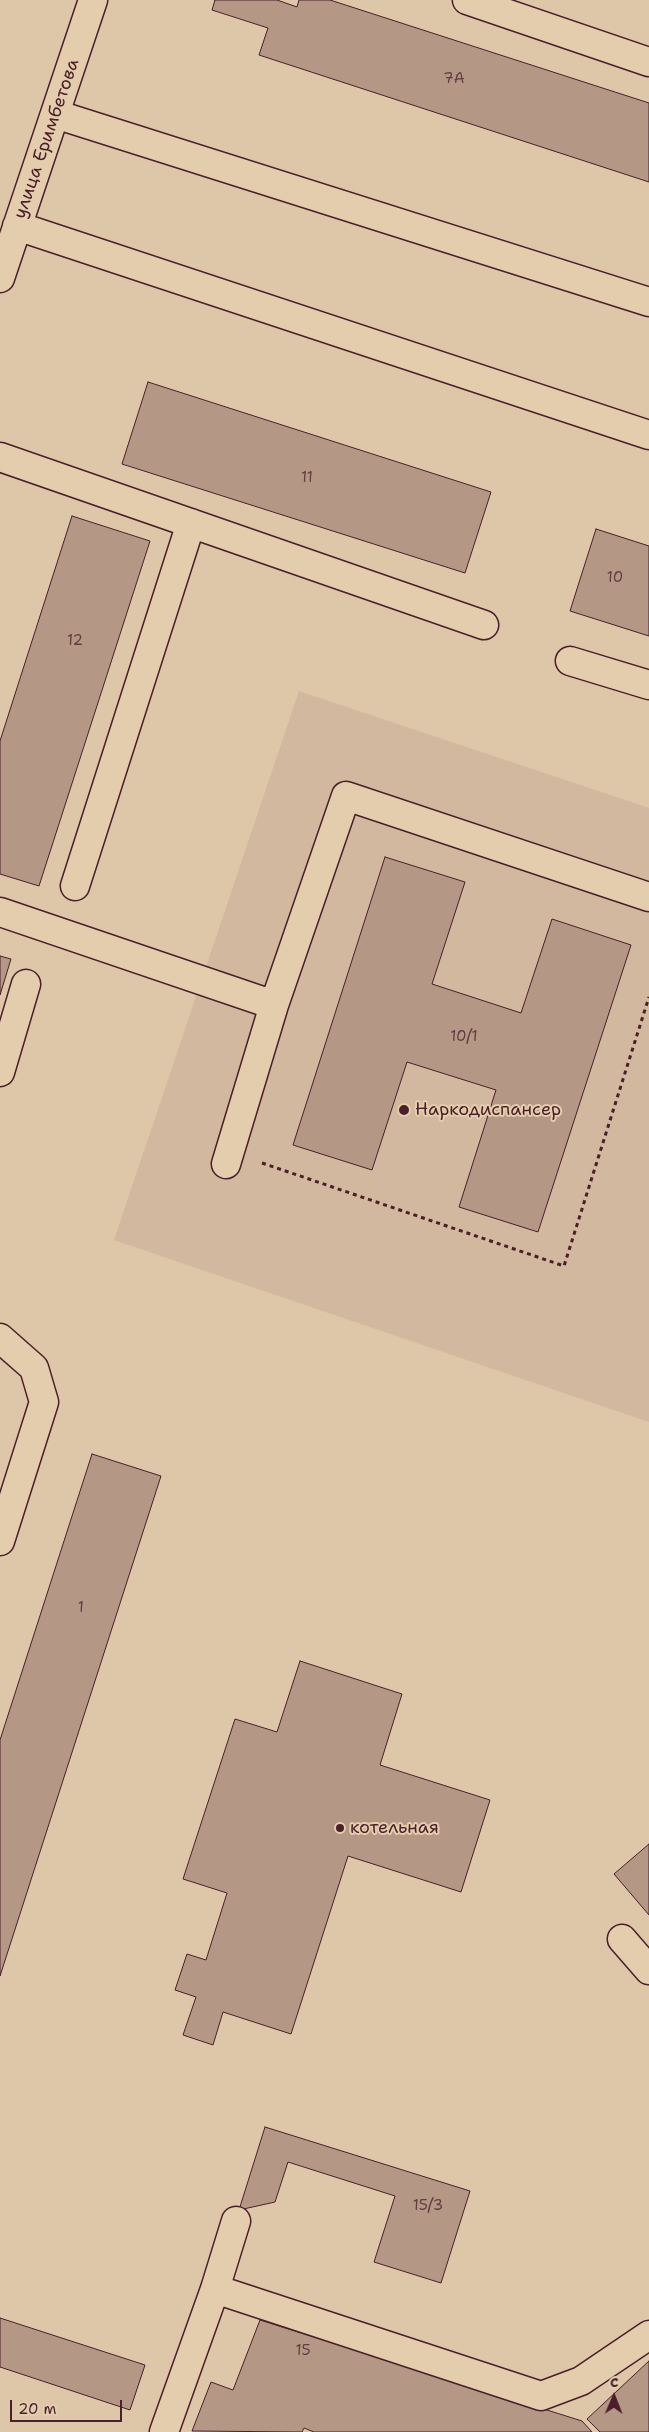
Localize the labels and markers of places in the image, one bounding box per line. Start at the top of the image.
place label: Наркодиспансер [415,1099,561,1121]
marker: Наркодиспансер [397,1103,411,1117]
place label: котельная [350,1817,439,1839]
marker: котельная [334,1822,346,1834]

